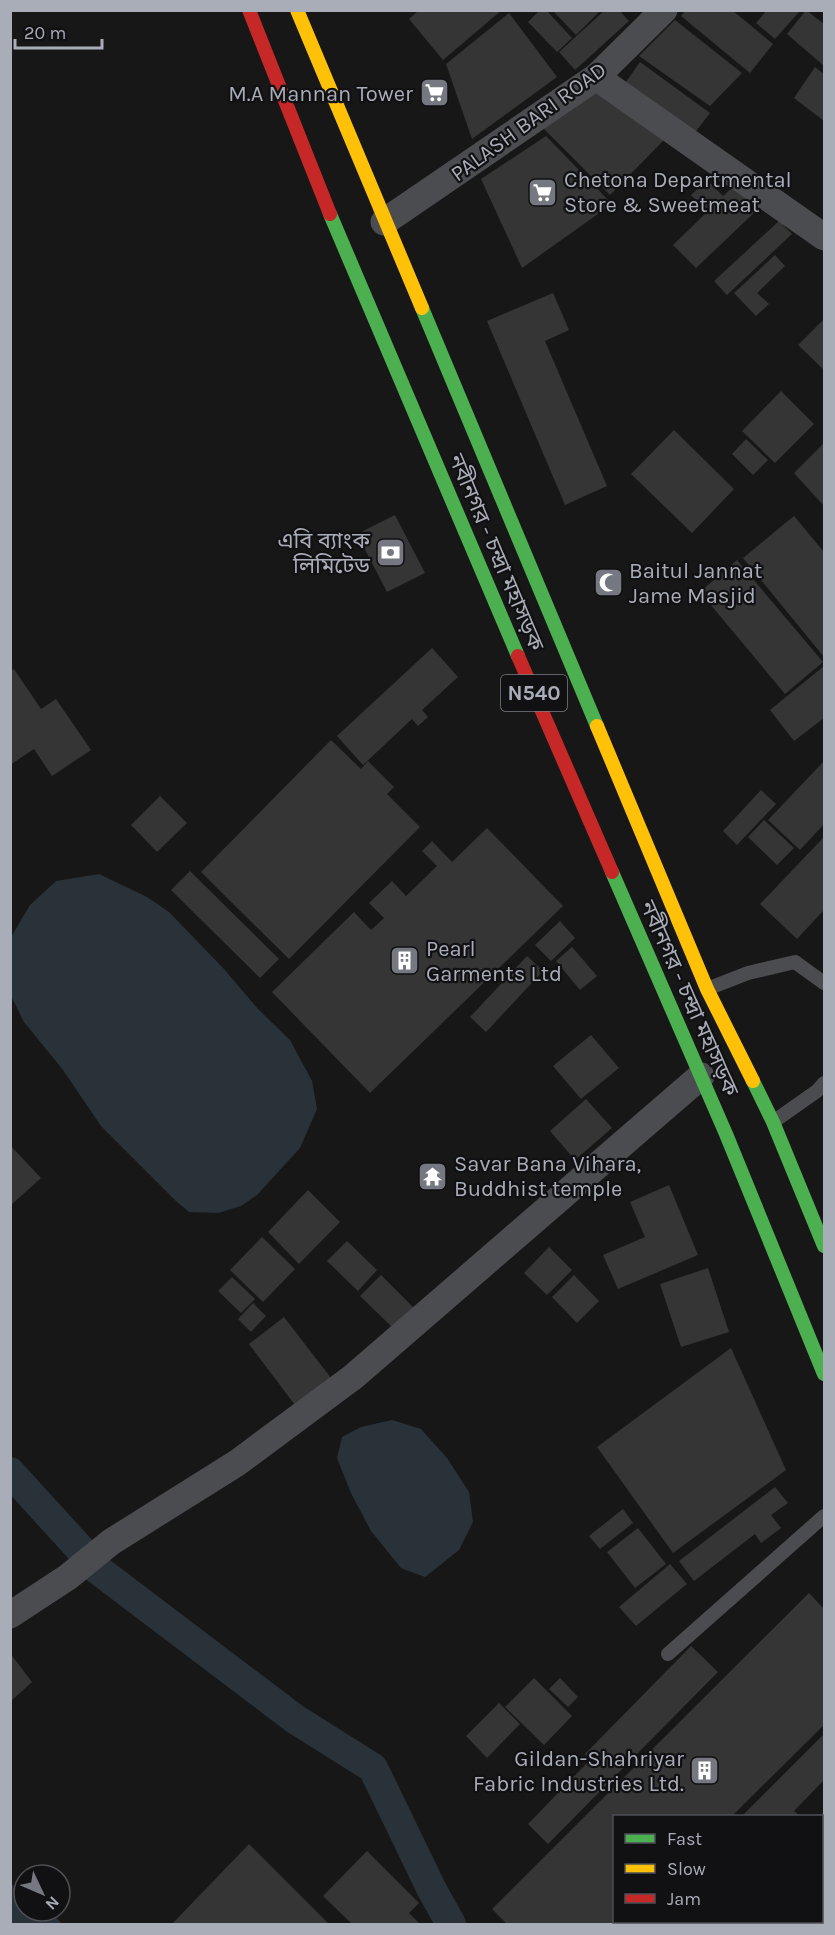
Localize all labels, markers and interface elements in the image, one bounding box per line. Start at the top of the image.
scale bar [15,12,102,50]
text: 20 m [24,22,66,44]
street label: PALASH BARI ROAD [446,57,612,187]
supermarket icon: M.A Mannan Tower [418,77,450,109]
place label: M.A Mannan Tower [228,81,413,107]
place label: Chetona Departmental Store & Sweetmeat [564,167,792,218]
supermarket icon: Chetona Departmental Store & Sweetmeat [527,176,559,208]
street label: নবীনগর - চন্দ্রা মহাসড়ক [442,449,549,655]
place label: এবি ব্যাংক লিমিটেড [277,528,370,579]
bank icon: এবি ব্যাংক লিমিটেড [375,537,407,569]
place label: Baitul Jannat Jame Masjid [629,558,762,609]
mosque icon: Baitul Jannat Jame Masjid [592,567,624,599]
road number: N540 [501,675,567,711]
street label: নবীনগর - চন্দ্রা মহাসড়ক [634,896,744,1100]
place label: Pearl Garments Ltd [426,936,562,987]
building icon: Pearl Garments Ltd [389,945,421,977]
place label: Savar Bana Vihara, Buddhist temple [454,1151,641,1202]
temple icon: Savar Bana Vihara, Buddhist temple [417,1160,449,1192]
place label: Gildan-Shahriyar Fabric Industries Ltd. [473,1746,684,1797]
building icon: Gildan-Shahriyar Fabric Industries Ltd. [689,1755,721,1787]
legend [613,1815,823,1923]
text: Fast [667,1828,702,1850]
text: Slow [667,1858,706,1880]
north arrow [12,1863,72,1923]
text: Jam [667,1888,701,1910]
text: N [42,1892,63,1914]

